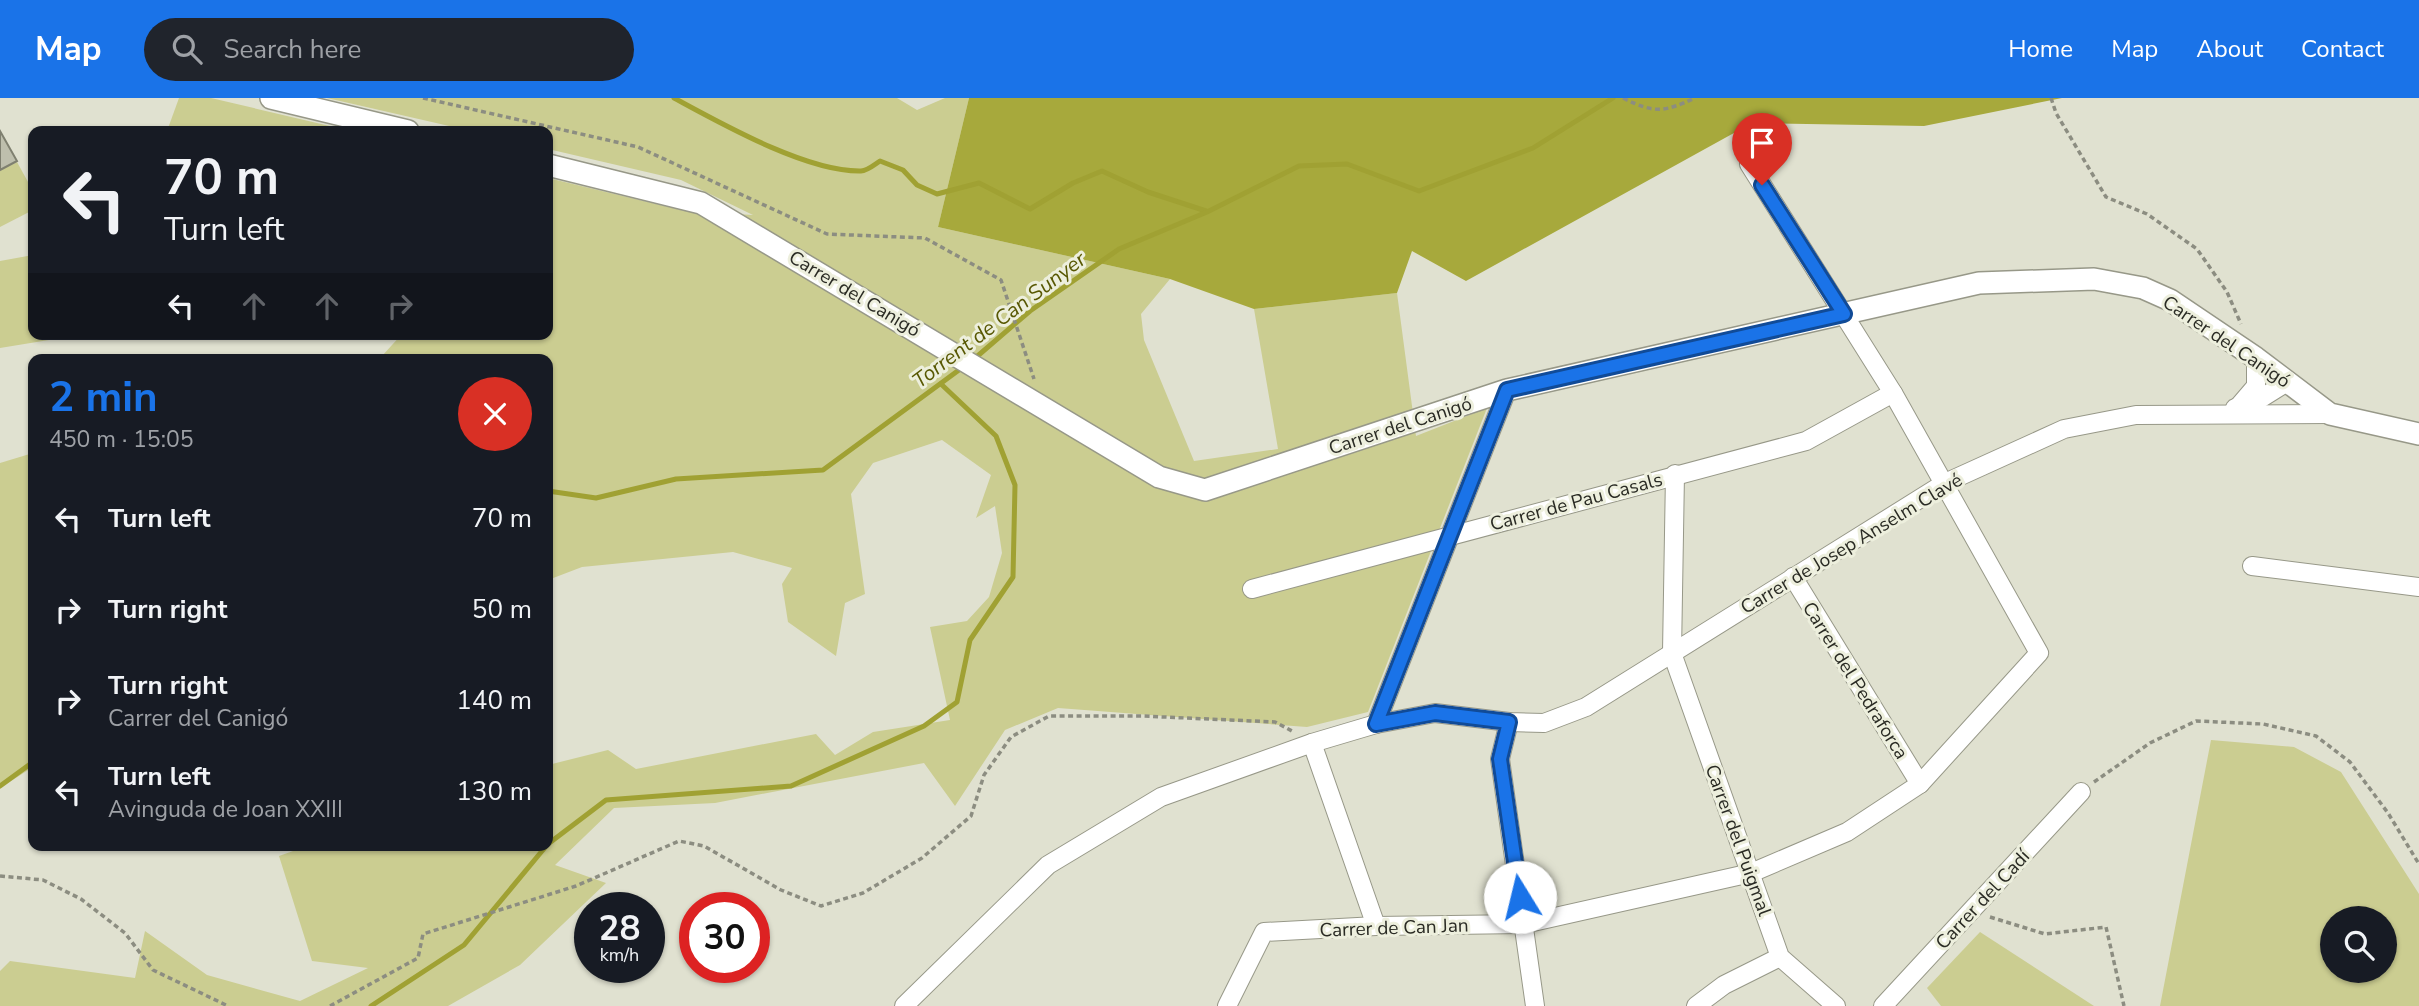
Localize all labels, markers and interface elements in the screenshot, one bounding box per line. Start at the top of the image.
search box [144,18,634,81]
text: Map [35,27,102,72]
icon: search [168,30,206,68]
text: Search here [224,32,361,67]
text: Home [2008,33,2073,65]
text: Map [2111,33,2158,65]
text: About [2196,33,2263,65]
text: Contact [2301,33,2384,65]
pin [1732,113,1792,185]
icon: arrive [1743,124,1781,162]
text: 70 m [164,144,279,211]
icon: left [49,154,140,245]
text: Turn left [164,208,284,251]
street label: Carrer del Canigó [784,244,925,343]
water label: Torrent de Can Sunyer [907,245,1092,394]
icon: left [162,287,200,325]
icon: ahead [235,287,273,325]
icon: ahead [308,287,346,325]
icon: right [381,287,419,325]
street label: Carrer del Canigó [2157,289,2295,394]
text: 2 min [49,369,158,426]
button: close [458,377,532,451]
street label: Carrer del Canigó [1325,391,1475,461]
text: 450 m · 15:05 [49,424,194,455]
street label: Carrer de Pau Casals [1487,466,1665,537]
street label: Carrer de Josep Anselm Clavé [1736,467,1967,621]
icon: left [49,500,87,538]
text: Turn left [108,501,211,536]
text: 70 m [472,501,532,536]
icon: right [49,591,87,629]
text: Turn right [108,592,227,627]
text: 50 m [472,592,532,627]
street label: Carrer del Pedraforca [1796,597,1914,764]
text: Turn right [108,668,227,703]
icon: right [49,682,87,720]
text: 140 m [456,683,532,718]
text: Carrer del Canigó [108,703,288,734]
text: Turn left [108,759,211,794]
street label: Carrer del Puigmal [1699,761,1778,920]
icon: left [49,773,87,811]
text: 130 m [456,774,532,809]
text: Avinguda de Joan XXIII [108,794,343,825]
street label: Carrer del Cadí [1930,843,2037,955]
position arrow [1483,860,1557,934]
speed limit sign: 30 [679,892,770,983]
text: 28 [598,905,641,952]
map controls [2320,906,2397,983]
button: search [2320,906,2397,983]
street label: Carrer de Can Jan [1319,912,1469,944]
text: km/h [600,943,639,967]

